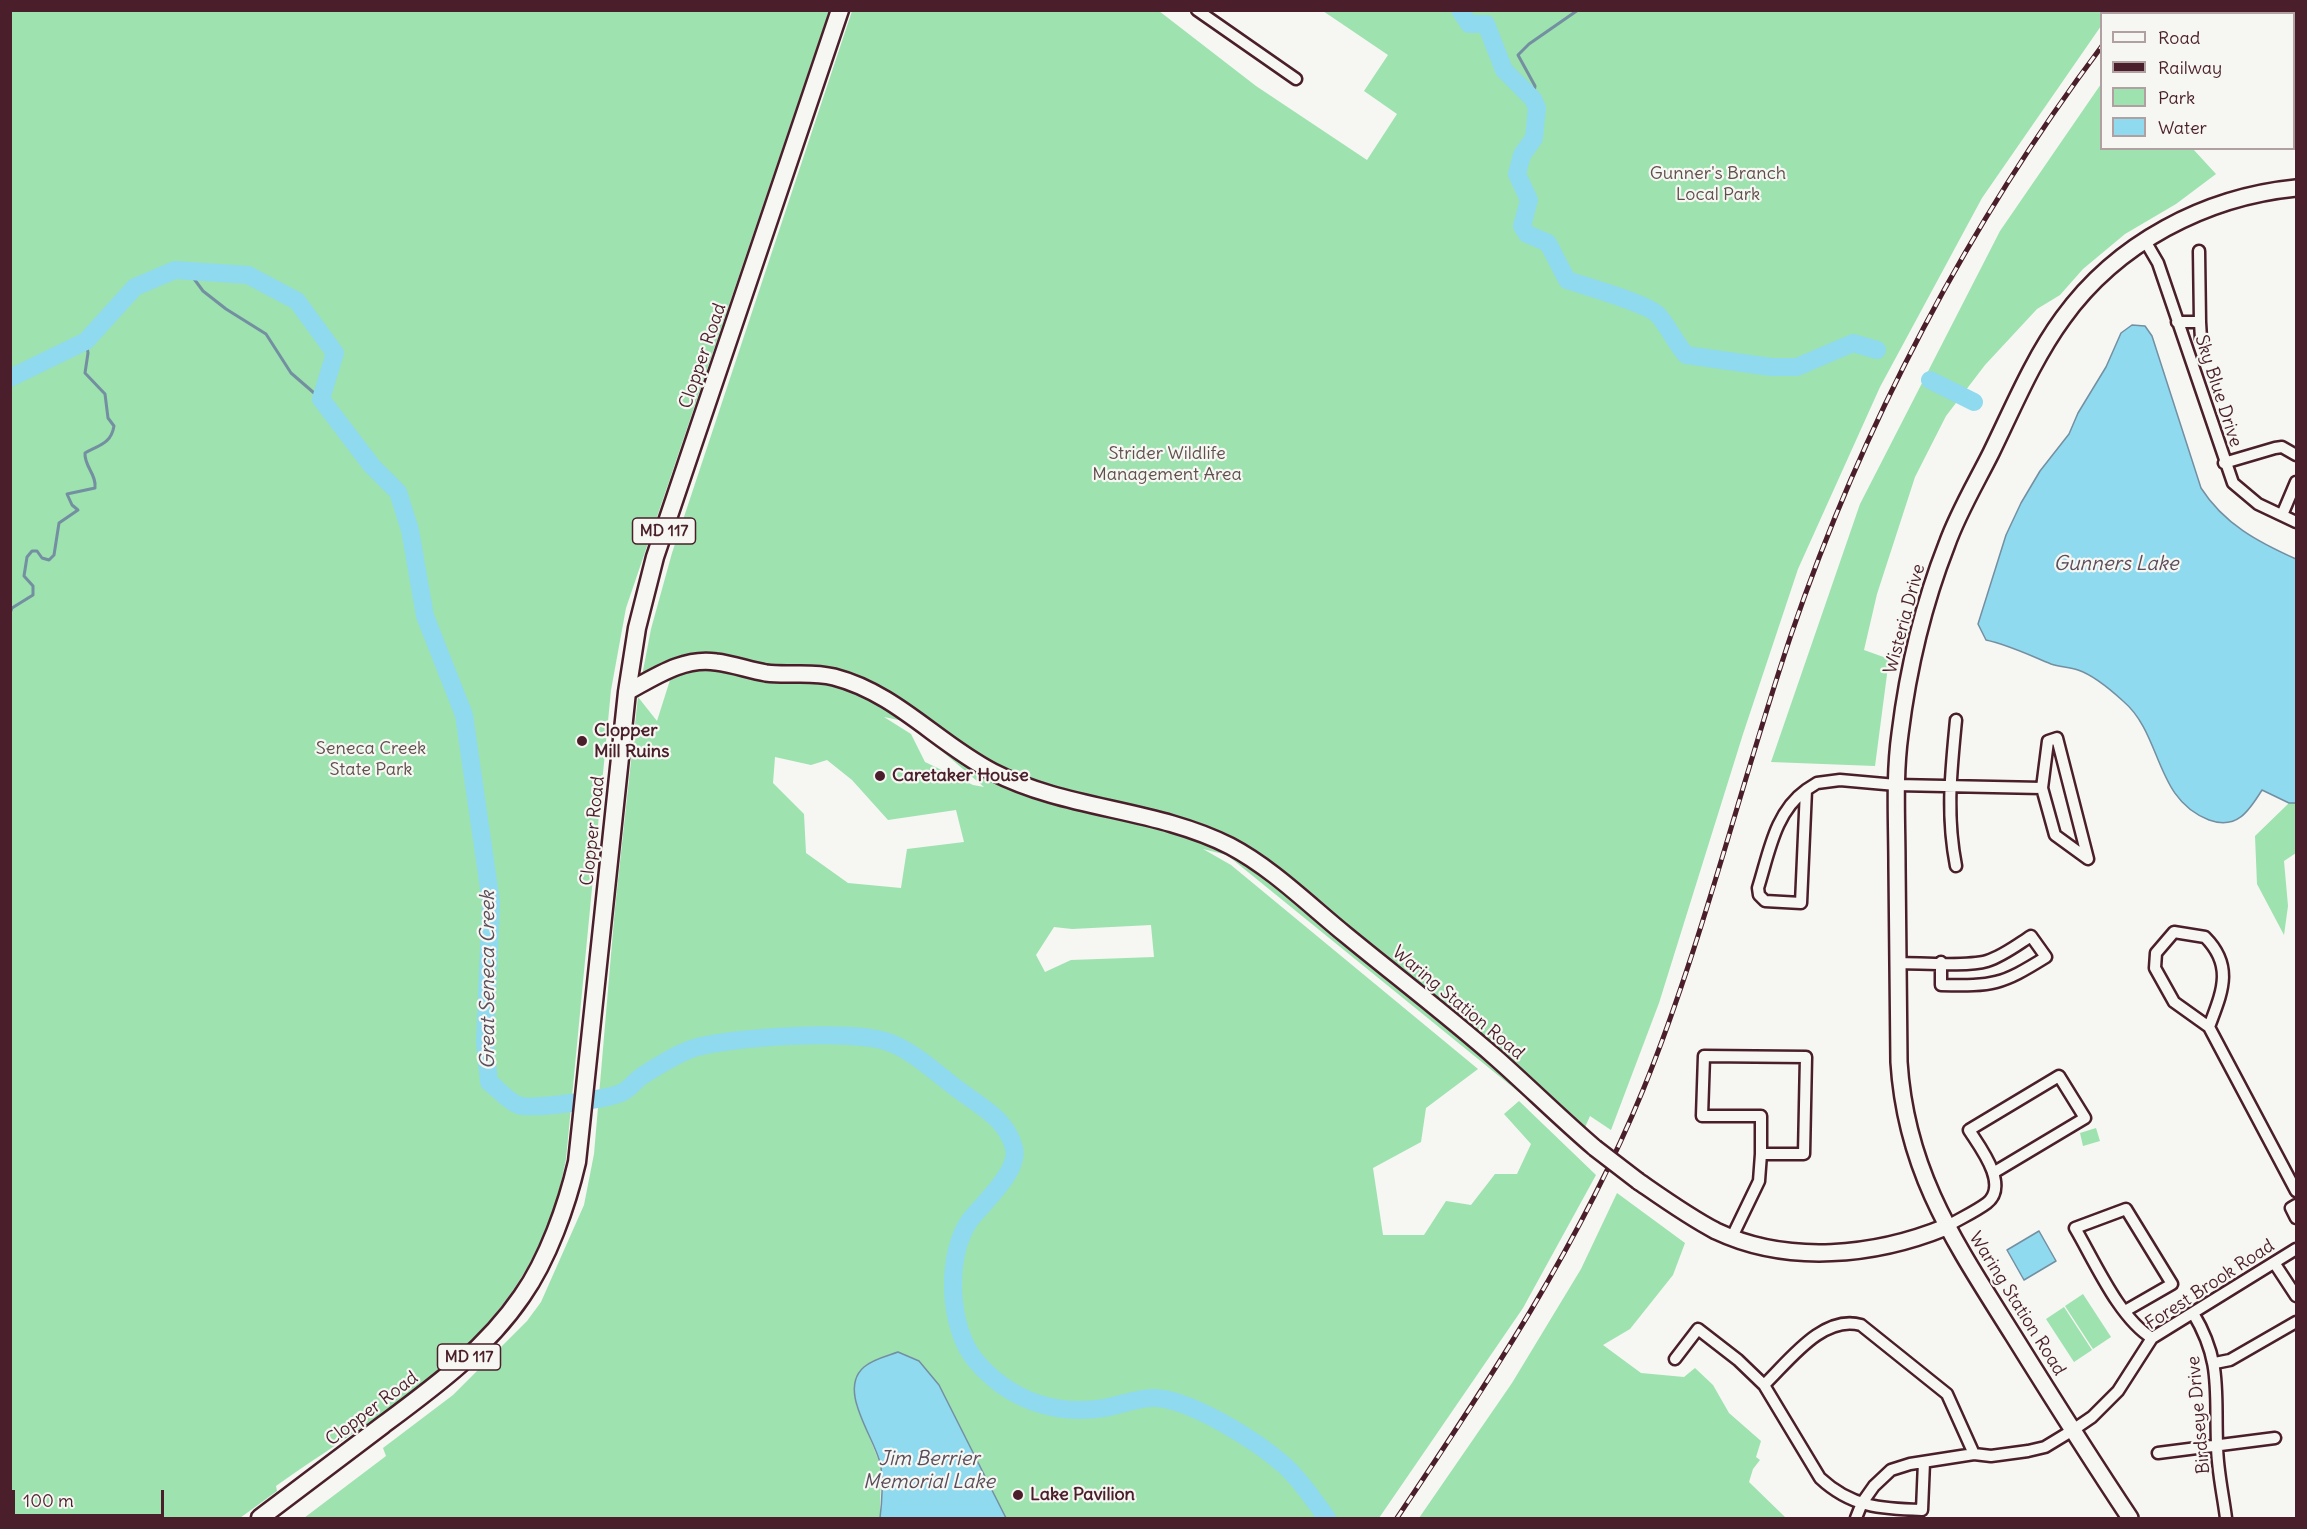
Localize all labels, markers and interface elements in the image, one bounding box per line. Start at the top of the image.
legend [2100,12,2295,150]
text: Road [2158,26,2200,49]
text: Railway [2158,56,2222,79]
text: Park [2158,86,2195,109]
text: Water [2158,116,2207,139]
park label: Gunner's Branch Local Park [1650,163,1786,206]
street label: Clopper Road [675,300,731,412]
street label: Sky Blue Drive [2190,332,2246,450]
park label: Strider Wildlife Management Area [1092,443,1242,486]
road number: MD 117 [632,518,696,544]
water label: Gunners Lake [2053,552,2179,576]
street label: Wisteria Drive [1880,562,1930,676]
place label: Clopper Mill Ruins [594,720,669,762]
marker: Clopper Mill Ruins [575,734,589,748]
park label: Seneca Creek State Park [316,738,426,780]
place label: Caretaker House [892,765,1029,787]
marker: Caretaker House [873,769,887,783]
street label: Clopper Road [577,775,609,887]
water label: Great Seneca Creek [476,891,500,1069]
street label: Waring Station Road [1388,942,1528,1064]
street label: Waring Station Road [1964,1228,2070,1380]
street label: Forest Brook Road [2141,1235,2279,1335]
road number: MD 117 [438,1344,500,1370]
street label: Birdseye Drive [2183,1355,2215,1475]
street label: Clopper Road [322,1367,422,1451]
water label: Jim Berrier Memorial Lake [863,1447,995,1494]
scale bar [15,1478,166,1516]
place label: Lake Pavilion [1030,1484,1135,1506]
marker: Lake Pavilion [1011,1488,1025,1502]
text: 100 m [23,1489,74,1512]

